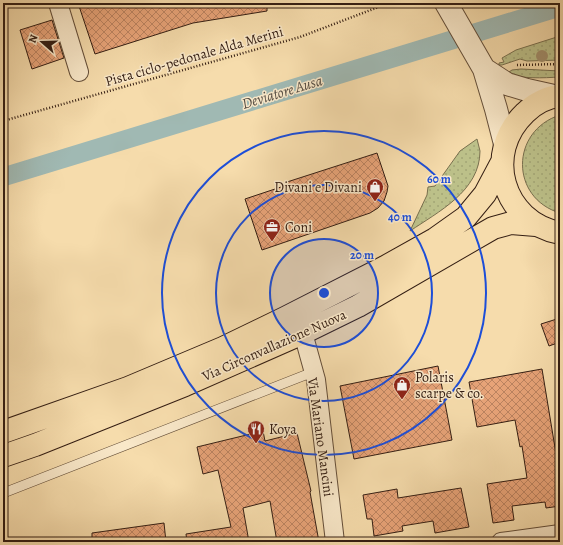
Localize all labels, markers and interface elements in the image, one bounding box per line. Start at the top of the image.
north arrow [22,22,62,62]
street label: Pista ciclo-pedonale Alda Merini [103,22,285,91]
text: N [25,32,41,45]
water label: Deviatore Ausa [239,70,325,114]
text: 60 m [427,171,451,187]
shop icon: Divani e Divani [365,177,385,202]
place label: Divani e Divani [274,178,362,197]
text: 40 m [388,209,412,225]
office icon: Coni [262,217,282,242]
place label: Coni [285,218,312,237]
text: 20 m [350,247,374,263]
centre of rings [317,286,331,300]
street label: Via Circonvallazione Nuova [198,305,350,386]
place label: Polaris scarpe & co. [415,368,484,403]
street label: Via Mariano Mancini [303,375,338,498]
shop icon: Polaris scarpe & co. [392,375,412,400]
restaurant icon: Koya [246,419,266,444]
place label: Koya [269,420,297,439]

